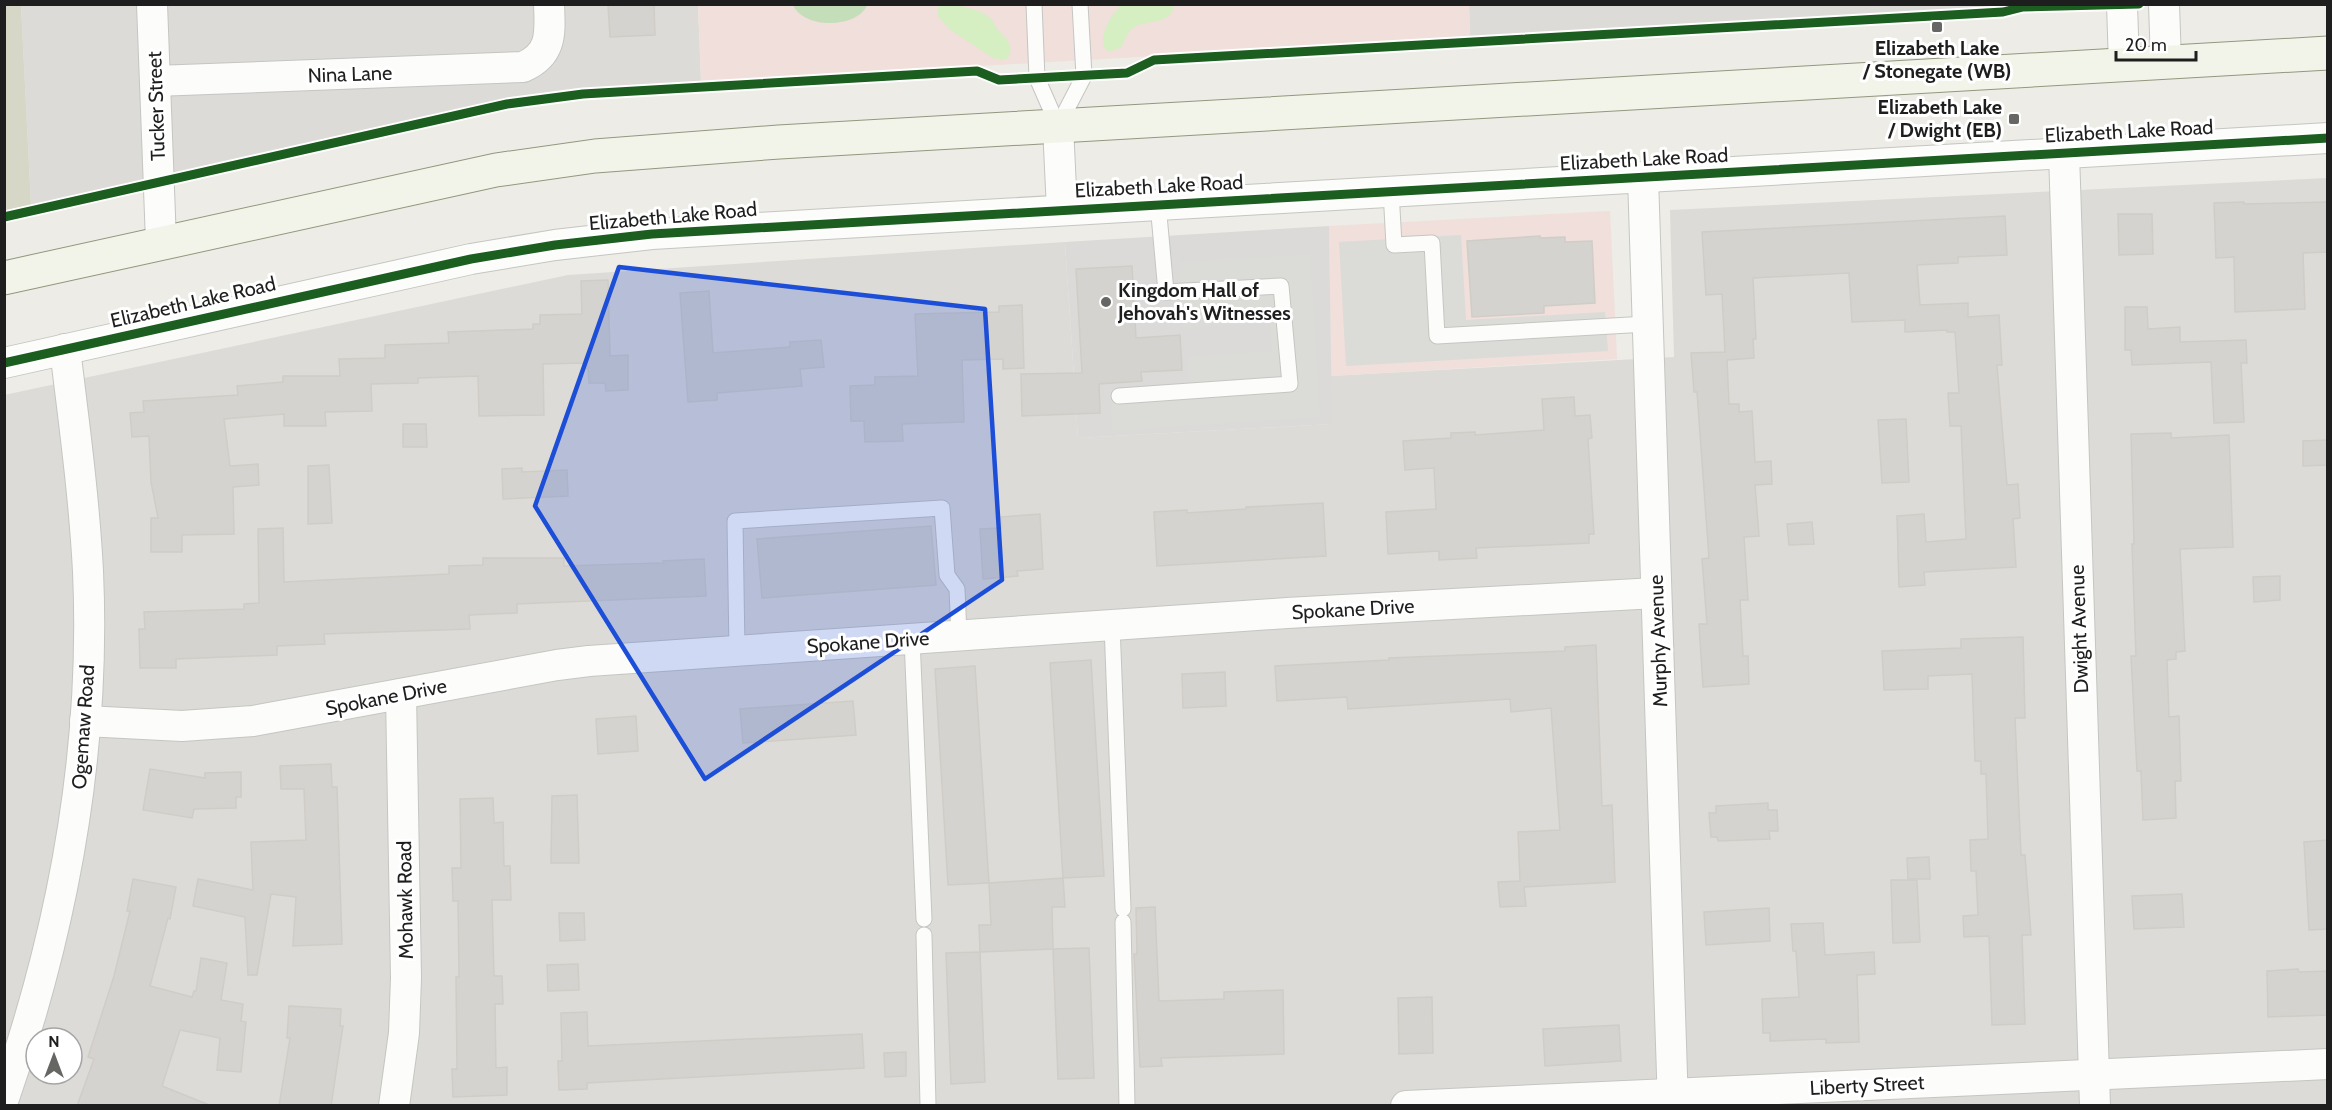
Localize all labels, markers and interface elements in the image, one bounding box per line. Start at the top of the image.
marker: Elizabeth Lake / Stonegate (WB) [1930,20,1944,34]
scale bar [2116,24,2196,62]
text: 20 m [2125,34,2167,56]
place label: Elizabeth Lake / Stonegate (WB) [1862,36,2011,83]
street label: Tucker Street [142,51,170,161]
street label: Nina Lane [307,61,393,87]
place label: Elizabeth Lake / Dwight (EB) [1878,95,2002,142]
marker: Elizabeth Lake / Dwight (EB) [2007,112,2021,126]
street label: Elizabeth Lake Road [2044,115,2214,147]
street label: Elizabeth Lake Road [1559,143,1729,175]
street label: Elizabeth Lake Road [1074,170,1244,202]
street label: Elizabeth Lake Road [588,197,758,235]
street label: Elizabeth Lake Road [108,271,278,333]
place label: Kingdom Hall of Jehovah's Witnesses [1117,278,1291,325]
marker: Kingdom Hall of Jehovah's Witnesses [1099,295,1113,309]
street label: Dwight Avenue [2065,564,2093,694]
street label: Murphy Avenue [1644,574,1672,708]
street label: Spokane Drive [1291,594,1415,624]
street label: Spokane Drive [806,626,930,658]
street label: Ogemaw Road [67,664,99,790]
street label: Spokane Drive [323,673,449,721]
street label: Mohawk Road [392,841,418,959]
north arrow [24,1026,84,1086]
text: N [48,1032,60,1051]
street label: Liberty Street [1809,1070,1925,1100]

